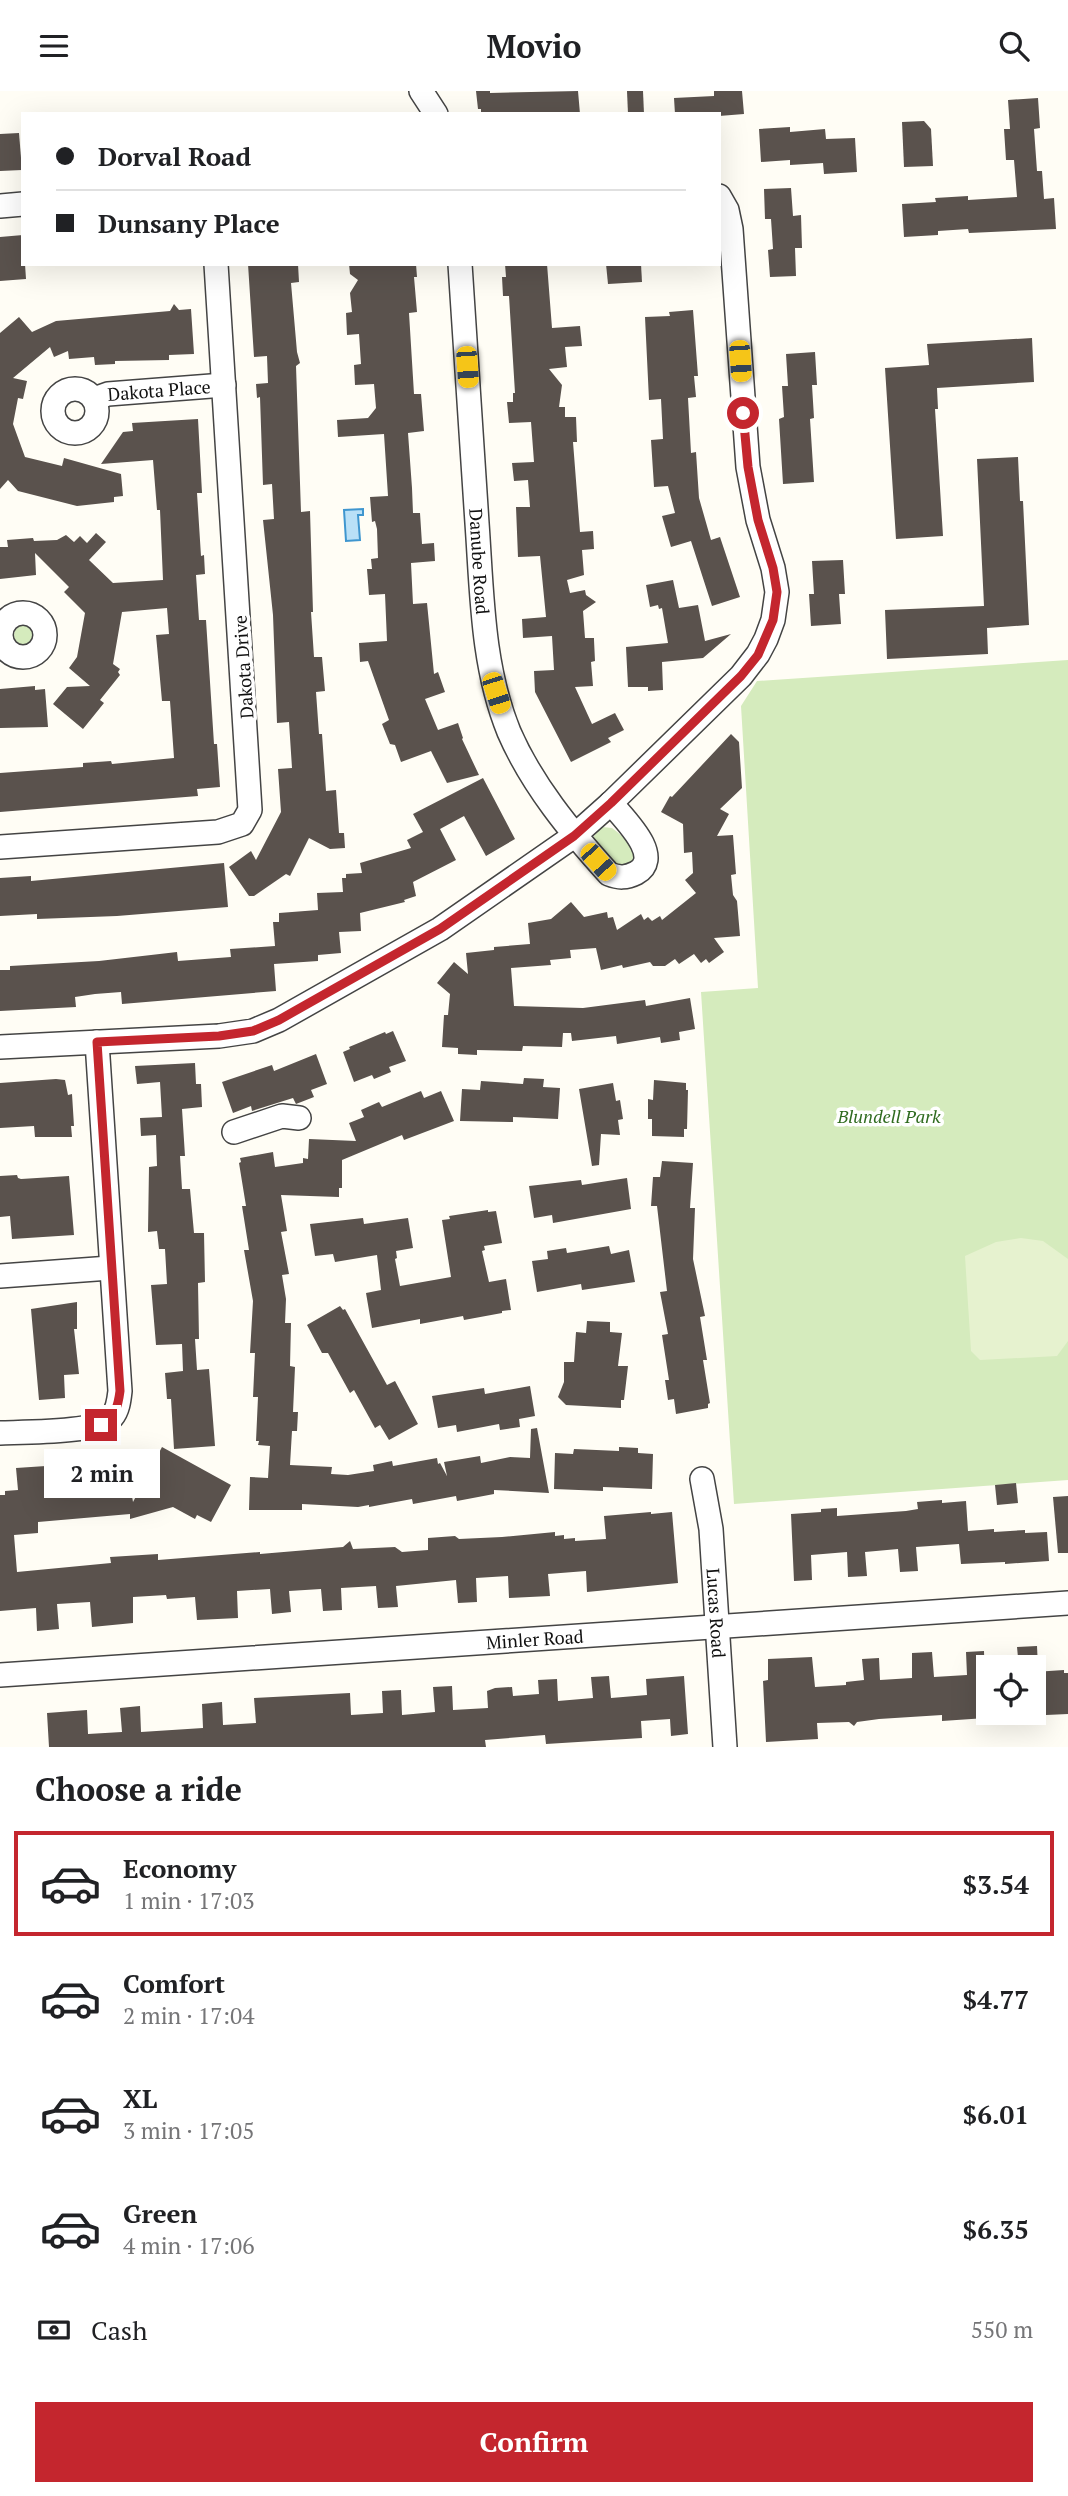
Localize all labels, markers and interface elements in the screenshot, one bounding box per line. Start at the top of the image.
text: Movio [486,25,582,67]
icon: menu [35,27,73,65]
icon: search [995,27,1033,65]
text: Dorval Road [98,139,251,173]
text: Dunsany Place [98,206,280,240]
car [729,339,752,383]
car [456,345,479,389]
street label: Dakota Place [107,374,211,406]
route start [727,397,759,429]
street label: Danube Road [464,508,495,615]
street label: Dakota Drive [227,614,259,720]
car [480,670,513,716]
car [577,839,620,885]
park label: Blundell Park [836,1104,941,1128]
route end [85,1409,117,1441]
callout: 2 min [43,1449,159,1499]
text: 2 min [71,1458,133,1489]
street label: Lucas Road [702,1567,731,1659]
street label: Minler Road [485,1624,584,1654]
map controls [976,1655,1046,1725]
button: locate [976,1655,1046,1725]
text: Choose a ride [35,1768,242,1810]
text: Economy [123,1851,236,1885]
icon: car [39,1852,102,1915]
text: $3.54 [963,1867,1029,1901]
text: 1 min · 17:03 [123,1885,255,1916]
text: Comfort [123,1966,225,2000]
icon: car [39,1967,102,2030]
text: $4.77 [963,1982,1029,2016]
text: 2 min · 17:04 [123,2000,255,2031]
text: XL [123,2081,157,2115]
icon: car [39,2082,102,2145]
text: $6.01 [963,2097,1029,2131]
text: 3 min · 17:05 [123,2115,255,2146]
text: Green [123,2196,197,2230]
icon: car [39,2197,102,2260]
text: $6.35 [963,2212,1029,2246]
text: 4 min · 17:06 [123,2230,255,2261]
icon: cash [35,2311,73,2349]
text: Cash [91,2313,147,2347]
text: 550 m [971,2314,1033,2345]
button: Confirm [35,2402,1033,2482]

